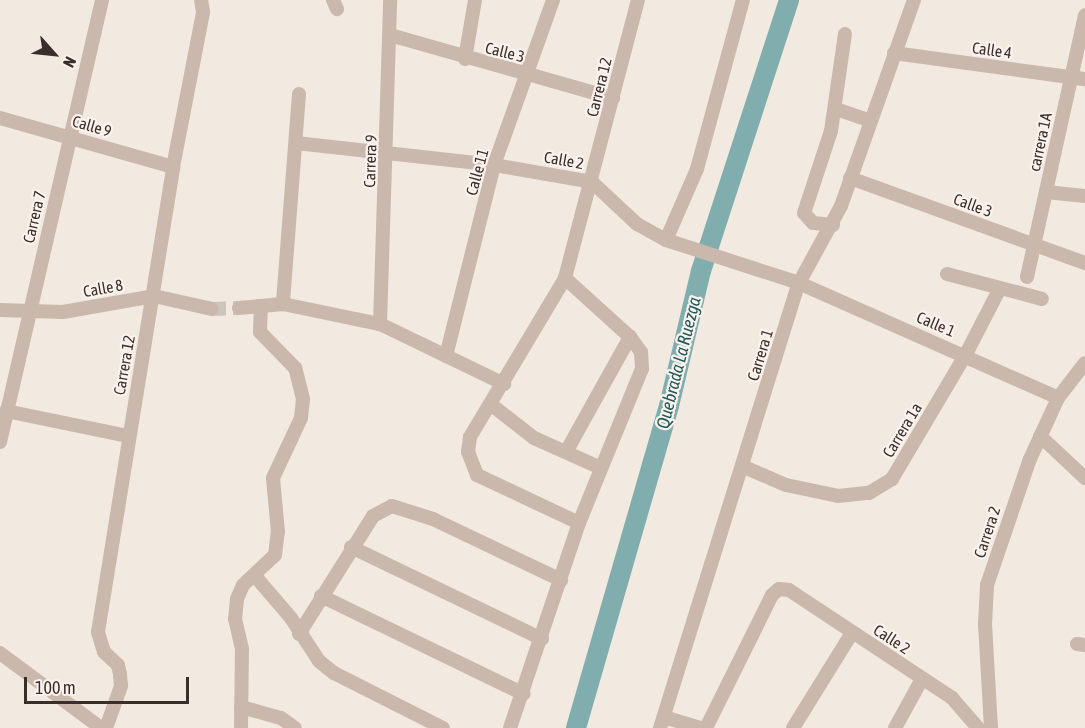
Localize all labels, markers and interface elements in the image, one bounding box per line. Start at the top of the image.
north arrow [24,24,84,84]
street label: Calle 3 [483,38,527,66]
street label: Calle 4 [971,38,1013,62]
text: N [60,54,80,70]
street label: Carrera 12 [582,55,616,119]
street label: Calle 9 [70,111,114,141]
street label: carrera 1A [1024,111,1056,173]
street label: Carrera 9 [359,134,381,188]
street label: Calle 11 [462,147,492,197]
street label: Calle 2 [543,147,585,173]
street label: Carrera 7 [19,189,49,245]
street label: Calle 3 [951,189,995,221]
street label: Calle 8 [82,275,124,301]
water label: Quebrada La Ruezga [652,295,706,431]
street label: Calle 1 [914,307,958,341]
street label: Carrera 1 [743,327,777,383]
street label: Carrera 12 [109,334,139,396]
street label: Carrera 1a [878,399,926,461]
street label: Carrera 2 [970,504,1004,560]
street label: Calle 2 [870,620,914,658]
scale bar [27,665,192,703]
text: 100 m [35,677,76,698]

